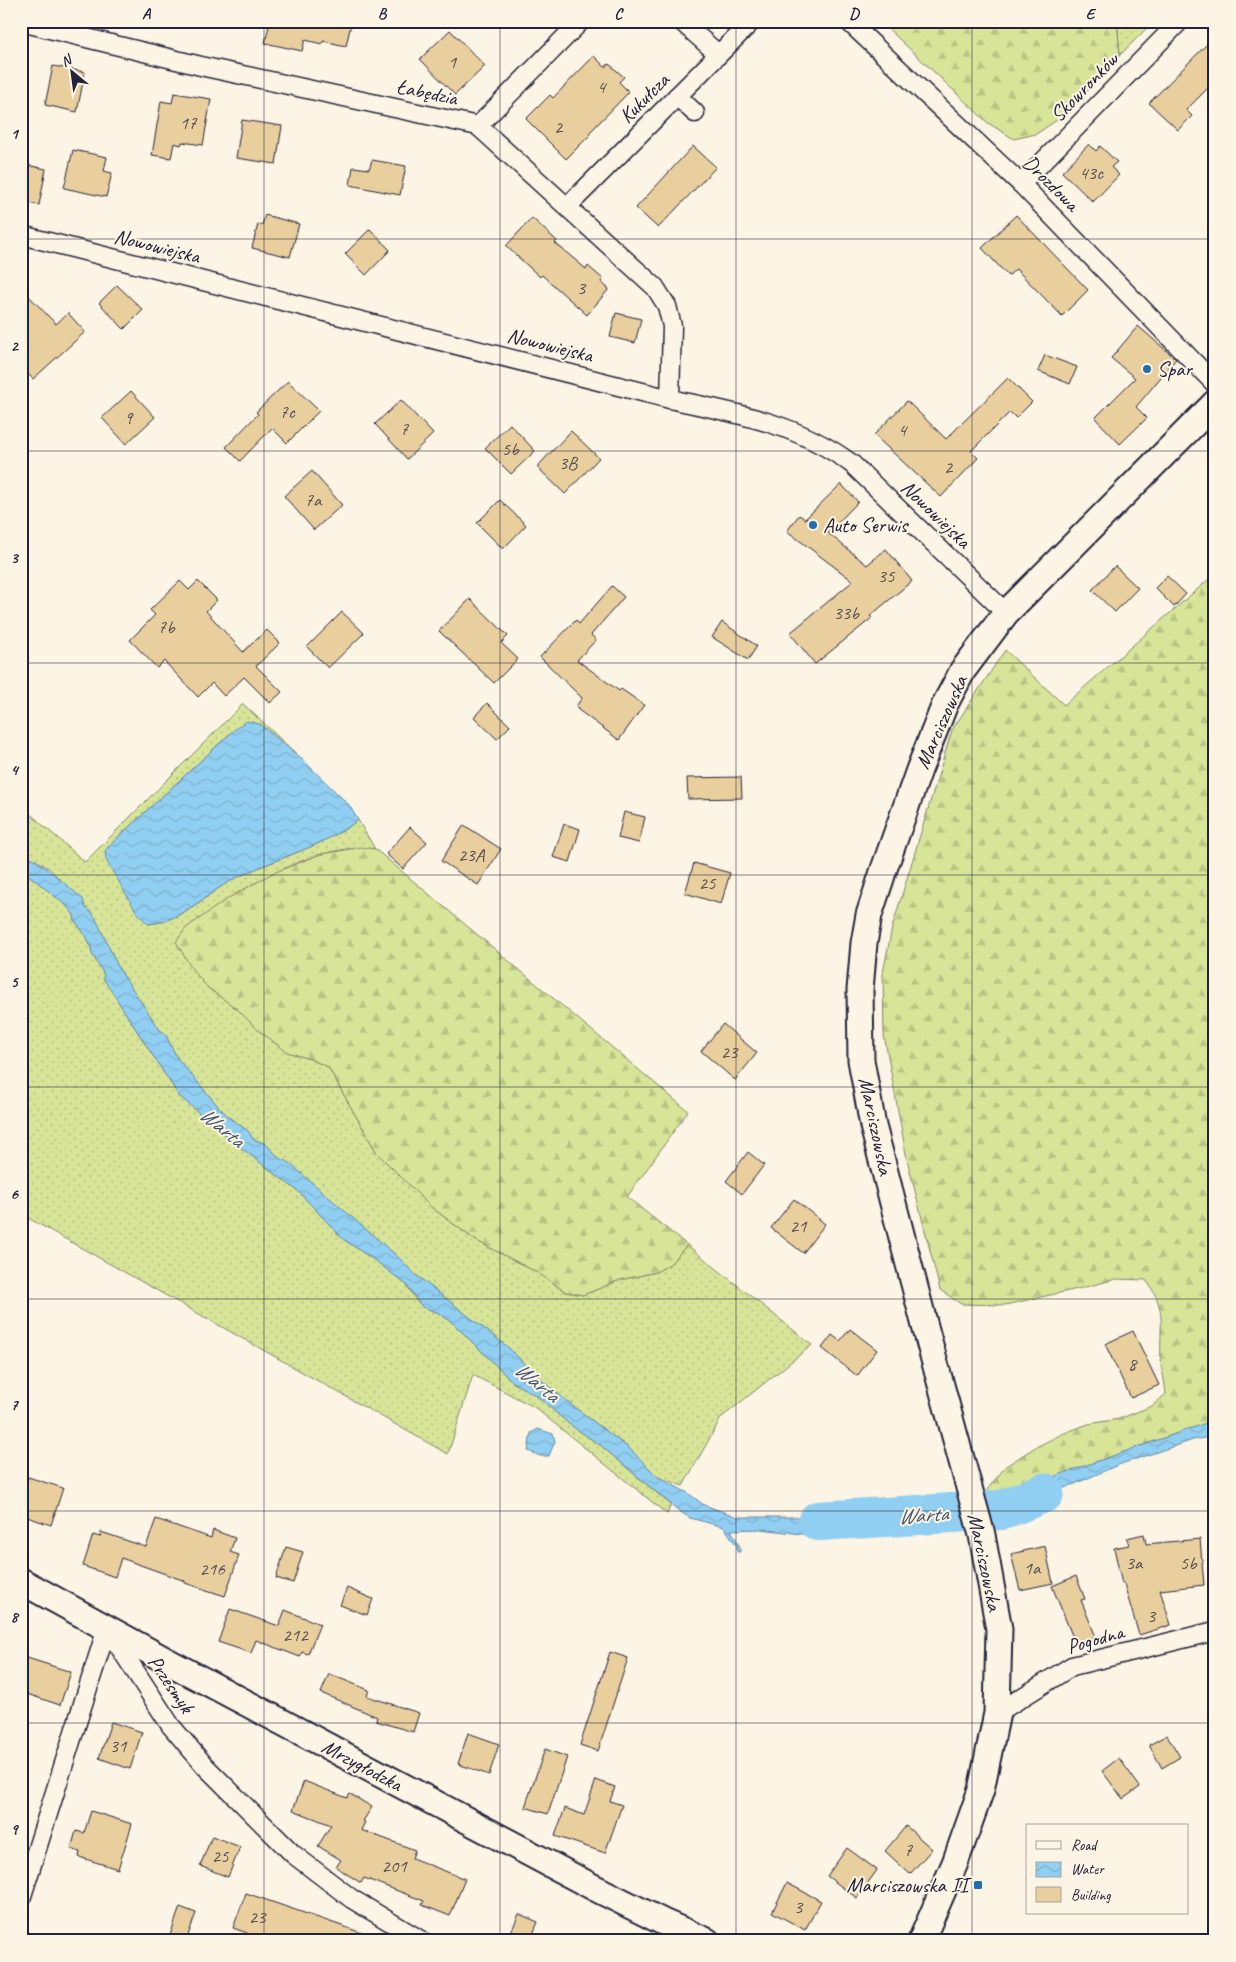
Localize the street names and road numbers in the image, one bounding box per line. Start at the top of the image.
street label: Skowronków [1044,45,1125,127]
street label: Kukułcza [613,66,676,129]
street label: Łabędzia [394,73,461,111]
street label: Drozdowa [1017,149,1086,218]
street label: Nowowiejska [112,223,204,270]
street label: Nowowiejska [505,322,597,369]
street label: Nowowiejska [896,474,978,555]
street label: Marciszowska [909,670,974,773]
street label: Marciszowska [853,1075,899,1179]
street label: Marciszowska [962,1511,1008,1615]
street label: Pogodna [1064,1618,1129,1659]
street label: Przesmyk [142,1650,201,1719]
street label: Mrzygłodzka [317,1733,408,1798]

